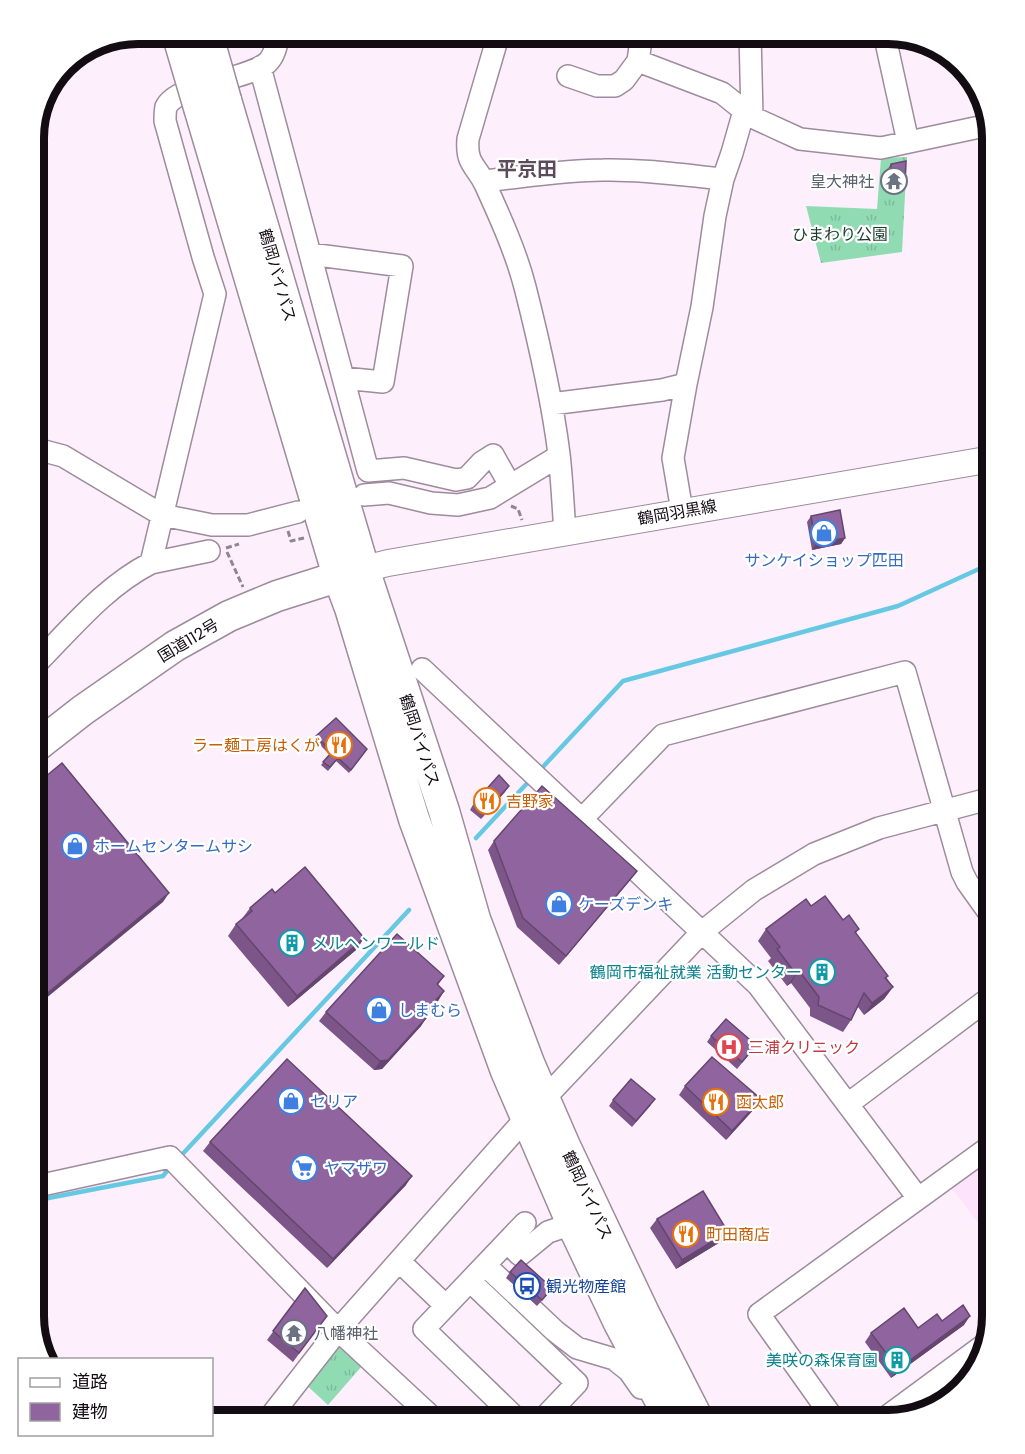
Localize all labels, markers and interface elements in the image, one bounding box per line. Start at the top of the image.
district label: 平京田 [497,155,557,183]
temple icon: 皇大神社 [879,166,909,196]
place label: 皇大神社 [810,170,874,193]
park label: ひまわり公園 [792,223,888,246]
street label: 鶴岡バイパス [253,226,302,324]
street label: 鶴岡羽黒線 [636,494,718,531]
shop icon: サンケイショップ匹田 [809,518,839,548]
place label: サンケイショップ匹田 [744,549,904,572]
street label: 国道112号 [153,613,223,668]
street label: 鶴岡バイパス [394,691,445,789]
restaurant icon: ラー麺工房はくが [324,730,354,760]
place label: ラー麺工房はくが [192,734,320,757]
restaurant icon: 吉野家 [472,786,502,816]
place label: 吉野家 [506,790,554,813]
shop icon: ホームセンタームサシ [60,831,90,861]
place label: ホームセンタームサシ [94,835,253,858]
shop icon: ケーズデンキ [544,889,574,919]
place label: ケーズデンキ [578,893,673,916]
building icon: メルヘンワールド [277,928,307,958]
place label: メルヘンワールド [312,932,440,955]
building icon: 鶴岡市福祉就業 活動センター [807,957,837,987]
place label: 鶴岡市福祉就業 活動センター [590,961,802,984]
shop icon: しまむら [364,995,394,1025]
place label: しまむら [398,999,462,1022]
hospital icon: 三浦クリニック [714,1032,744,1062]
place label: 三浦クリニック [748,1036,860,1059]
shop icon: セリア [276,1086,306,1116]
restaurant icon: 函太郎 [701,1087,731,1117]
place label: セリア [310,1090,358,1113]
place label: 函太郎 [736,1091,784,1114]
street label: 鶴岡バイパス [557,1147,618,1243]
supermarket icon: ヤマザワ [289,1153,319,1183]
place label: ヤマザワ [324,1157,388,1180]
restaurant icon: 町田商店 [671,1219,701,1249]
place label: 町田商店 [706,1223,770,1246]
bus stop icon: 観光物産館 [512,1271,542,1301]
place label: 観光物産館 [546,1275,626,1298]
temple icon: 八幡神社 [279,1318,309,1348]
place label: 八幡神社 [314,1322,378,1345]
building icon: 美咲の森保育園 [882,1345,912,1375]
place label: 美咲の森保育園 [766,1349,878,1372]
legend [18,1358,213,1436]
text: 道路 [72,1369,108,1394]
text: 建物 [72,1399,108,1424]

